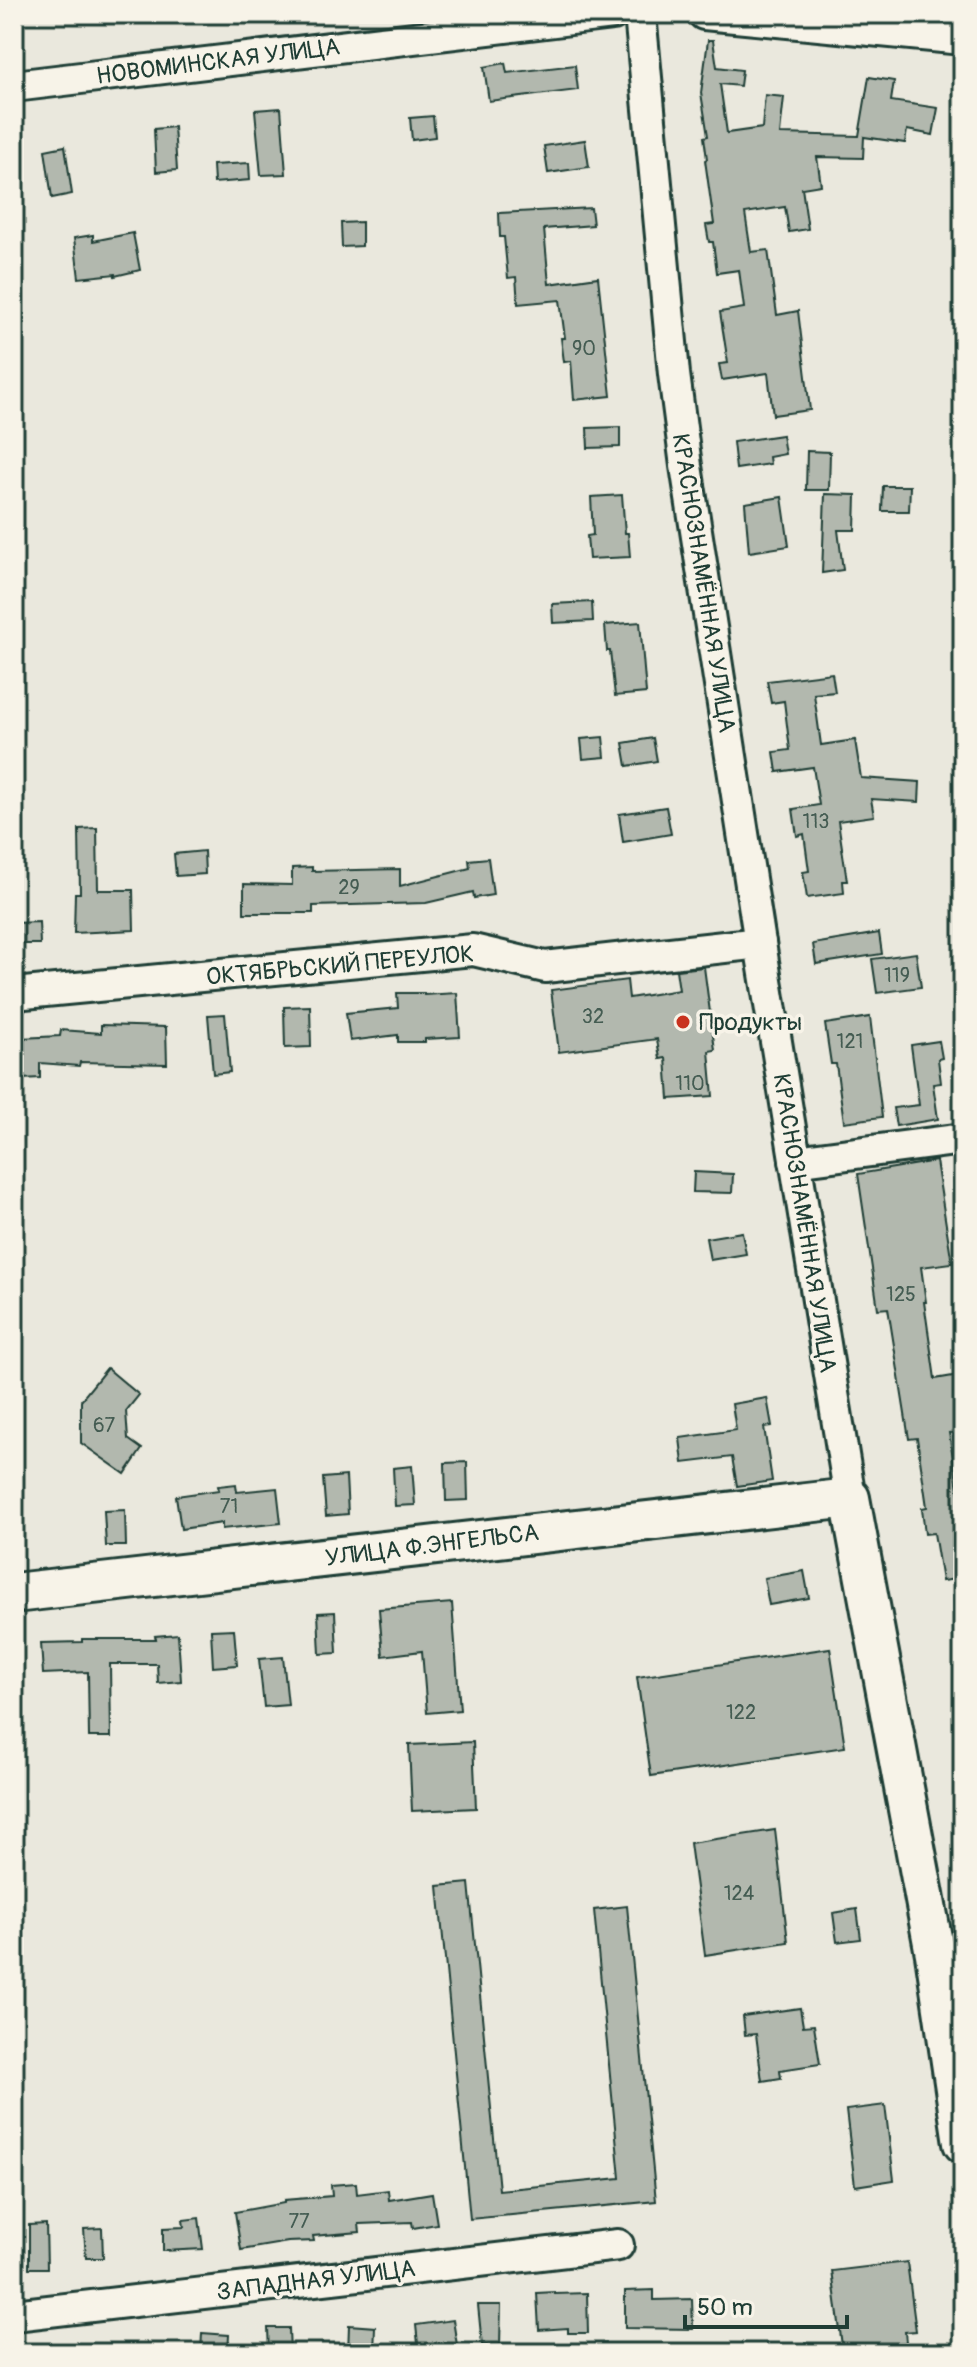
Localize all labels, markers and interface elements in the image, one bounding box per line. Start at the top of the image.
street label: НОВОМИНСКАЯ УЛИЦА [95,32,342,91]
house number: 90 [572,336,596,361]
street label: КРАСНОЗНАМЁННАЯ УЛИЦА [666,431,741,735]
house number: 113 [803,809,829,834]
house number: 29 [338,875,360,900]
street label: ОКТЯБРЬСКИЙ ПЕРЕУЛОК [205,939,475,992]
house number: 119 [884,963,910,988]
house number: 32 [582,1004,604,1029]
place label: Продукты [699,1008,802,1037]
marker: Продукты [674,1013,692,1031]
house number: 121 [837,1029,863,1054]
house number: 110 [675,1071,705,1096]
street label: КРАСНОЗНАМЁННАЯ УЛИЦА [767,1071,842,1375]
house number: 125 [886,1282,916,1307]
house number: 67 [93,1413,115,1438]
house number: 71 [220,1494,238,1519]
street label: УЛИЦА Ф.ЭНГЕЛЬСА [324,1518,541,1573]
house number: 122 [726,1700,756,1725]
house number: 124 [724,1881,755,1906]
house number: 77 [288,2209,310,2234]
street label: ЗАПАДНАЯ УЛИЦА [215,2254,417,2307]
scale bar [685,2279,847,2329]
text: 50 m [697,2293,753,2322]

